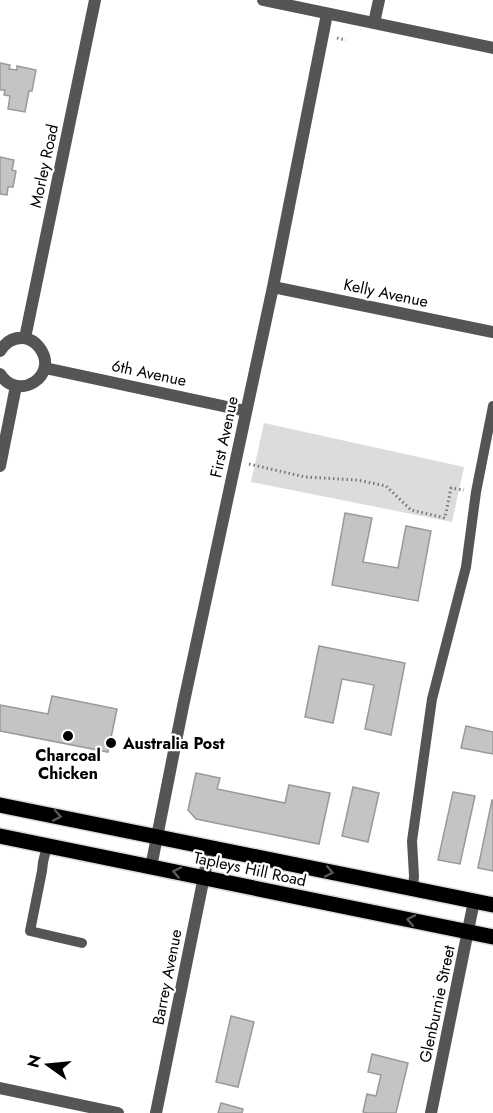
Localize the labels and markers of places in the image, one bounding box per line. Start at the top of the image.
marker: Charcoal Chicken [61,729,75,743]
place label: Australia Post [122,732,226,755]
marker: Australia Post [104,736,118,750]
place label: Charcoal Chicken [35,744,101,785]

